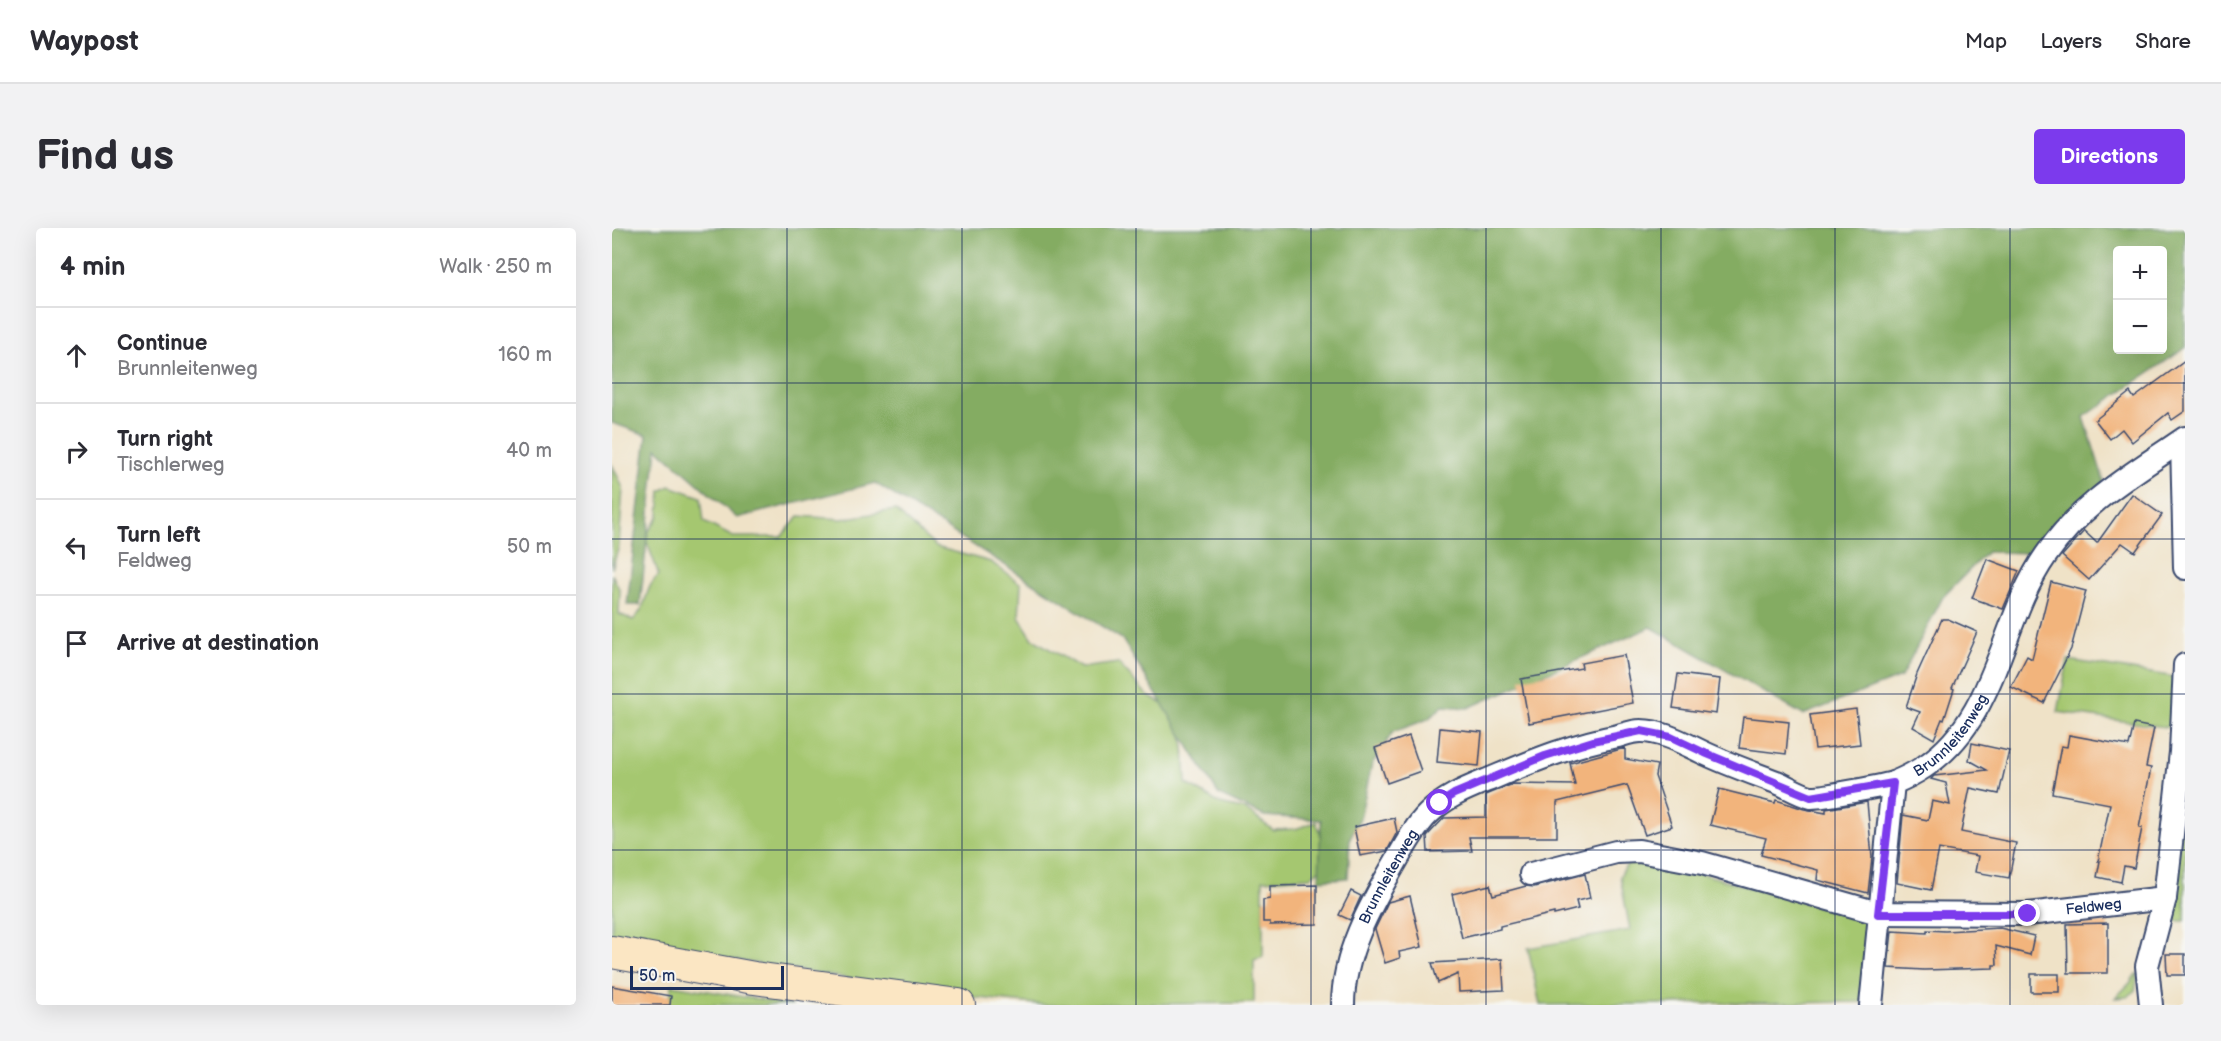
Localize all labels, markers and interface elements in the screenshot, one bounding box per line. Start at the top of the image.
text: Waypost [30,25,139,58]
text: Map [1965,29,2007,54]
text: Layers [2040,29,2102,54]
text: Share [2135,29,2191,54]
button: Directions [2034,129,2185,184]
text: Find us [36,131,174,182]
map controls [2113,246,2167,354]
button: + [2113,246,2167,300]
text: 4 min [60,252,125,283]
text: Walk · 250 m [439,255,552,279]
button: − [2113,300,2167,354]
text: Continue [117,330,207,357]
icon: ahead [60,339,93,372]
text: 160 m [498,343,552,367]
text: Brunnleitenweg [117,357,258,381]
text: Turn right [117,426,213,453]
icon: right [60,435,93,468]
text: 40 m [506,439,552,463]
text: Tischlerweg [117,453,225,477]
text: Turn left [117,522,201,549]
icon: left [60,531,93,564]
text: 50 m [507,535,552,559]
text: Feldweg [117,549,192,573]
icon: arrive [60,627,93,660]
text: Arrive at destination [117,630,319,657]
street label: Brunnleitenweg [1910,691,1992,781]
route start [1426,789,1452,815]
street label: Brunnleitenweg [1355,826,1423,927]
street label: Feldweg [2065,894,2123,920]
route end [2014,900,2040,926]
scale bar [630,963,784,990]
text: 50 m [639,967,675,986]

